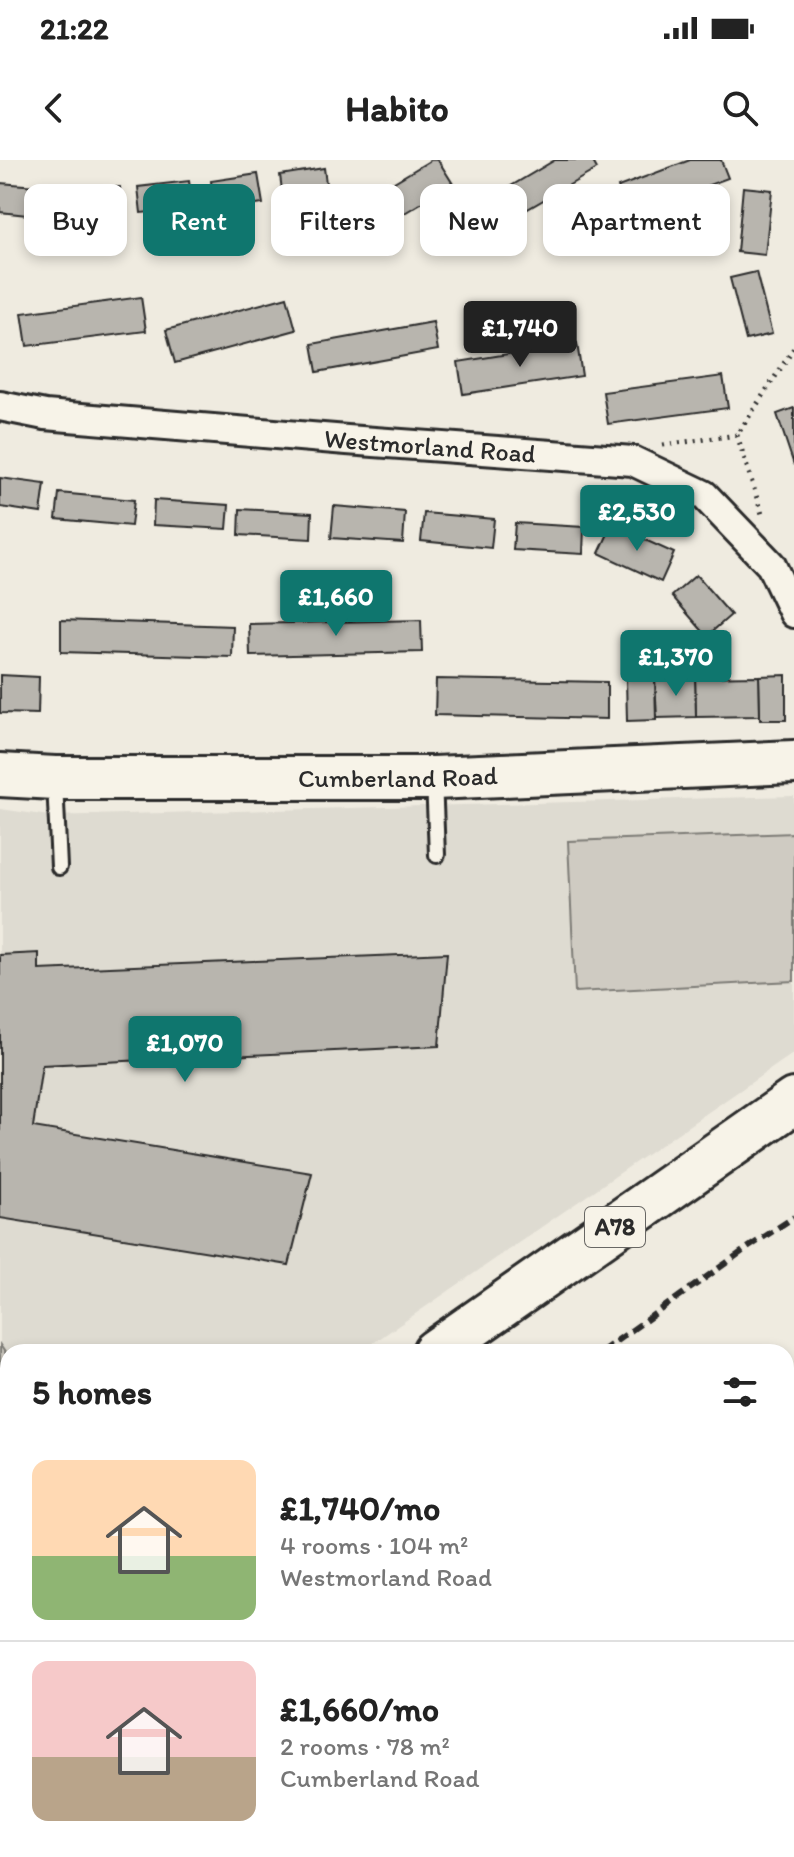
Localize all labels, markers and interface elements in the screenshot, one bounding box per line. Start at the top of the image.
text: 21:22 [40,10,109,47]
icon: back [32,86,76,130]
icon: search [718,86,762,130]
text: Habito [345,87,449,130]
chip: Buy [24,184,127,256]
chip: Rent [143,184,255,256]
chip: Filters [271,184,404,256]
chip: New [420,184,527,256]
chip: Apartment [543,184,730,256]
pin: £1,740 [455,301,585,369]
text: £1,740 [482,311,558,343]
street label: Westmorland Road [323,422,537,470]
pin: £2,530 [572,485,702,553]
text: £2,530 [598,495,676,527]
pin: £1,660 [271,570,401,638]
text: £1,660 [298,580,374,612]
pin: £1,370 [611,630,741,698]
text: £1,370 [638,640,714,672]
street label: Cumberland Road [298,759,499,794]
pin: £1,070 [120,1016,250,1084]
text: £1,070 [146,1026,224,1058]
road number: A78 [585,1207,645,1247]
icon: filters [718,1370,762,1414]
text: 5 homes [32,1372,152,1413]
text: £1,740/mo [280,1488,440,1529]
icon: home [96,1492,192,1588]
text: 4 rooms · 104 m² [280,1529,468,1561]
text: Westmorland Road [280,1561,492,1593]
text: £1,660/mo [280,1689,439,1730]
icon: home [96,1693,192,1789]
text: 2 rooms · 78 m² [280,1730,450,1762]
text: Cumberland Road [280,1762,480,1794]

